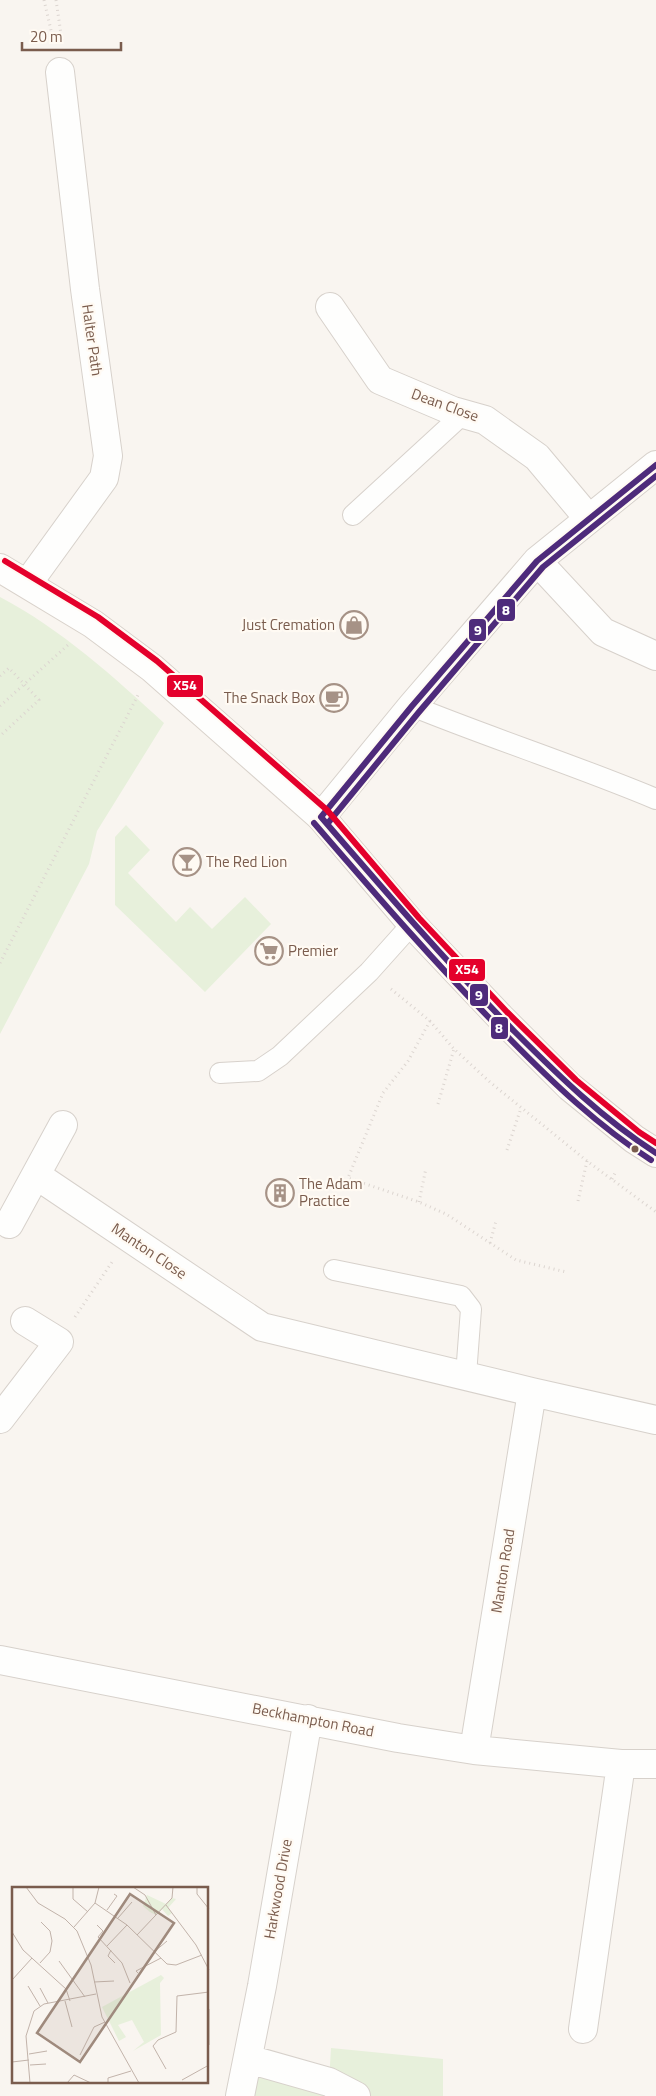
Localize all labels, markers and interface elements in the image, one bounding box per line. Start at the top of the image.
scale bar [22,20,121,52]
text: 20 m [30,25,63,48]
street label: Halter Path [76,303,109,377]
street label: Dean Close [408,382,482,427]
line badge: 8 [496,598,516,622]
text: 8 [502,599,510,620]
shop icon: Just Cremation [339,610,369,640]
place label: Just Cremation [242,613,335,636]
line badge: 9 [468,618,487,642]
text: 9 [474,619,482,640]
line badge: X54 [166,674,204,698]
text: X54 [173,674,197,695]
cafe icon: The Snack Box [319,683,349,713]
place label: The Snack Box [224,686,315,709]
bar icon: The Red Lion [172,847,202,877]
place label: The Red Lion [206,850,287,873]
supermarket icon: Premier [254,936,284,966]
place label: Premier [288,939,338,962]
line badge: X54 [448,958,486,982]
text: X54 [455,958,479,979]
line badge: 9 [469,983,489,1007]
text: 9 [475,984,483,1005]
line badge: 8 [490,1016,509,1040]
text: 8 [495,1017,503,1038]
unlabelled marker [630,1144,640,1154]
place label: The Adam Practice [299,1172,363,1212]
building icon: The Adam Practice [265,1178,295,1208]
street label: Manton Close [107,1217,192,1284]
street label: Manton Road [484,1527,521,1615]
street label: Beckhampton Road [250,1696,376,1743]
street label: Harkwood Drive [257,1837,298,1941]
inset map [12,1887,209,2084]

